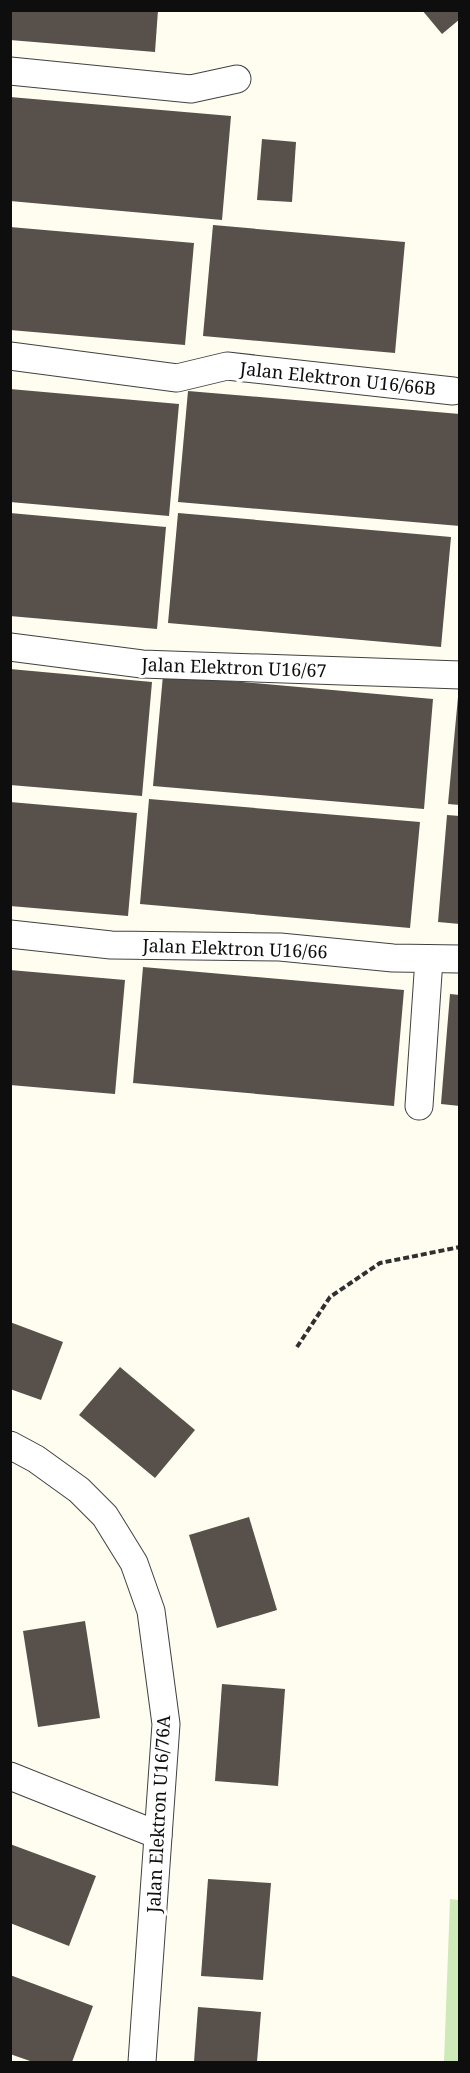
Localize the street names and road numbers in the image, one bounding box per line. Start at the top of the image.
street label: Jalan Elektron U16/66B [238,356,437,400]
street label: Jalan Elektron U16/67 [140,652,327,682]
street label: Jalan Elektron U16/66 [141,933,328,963]
street label: Jalan Elektron U16/76A [141,1714,175,1915]

